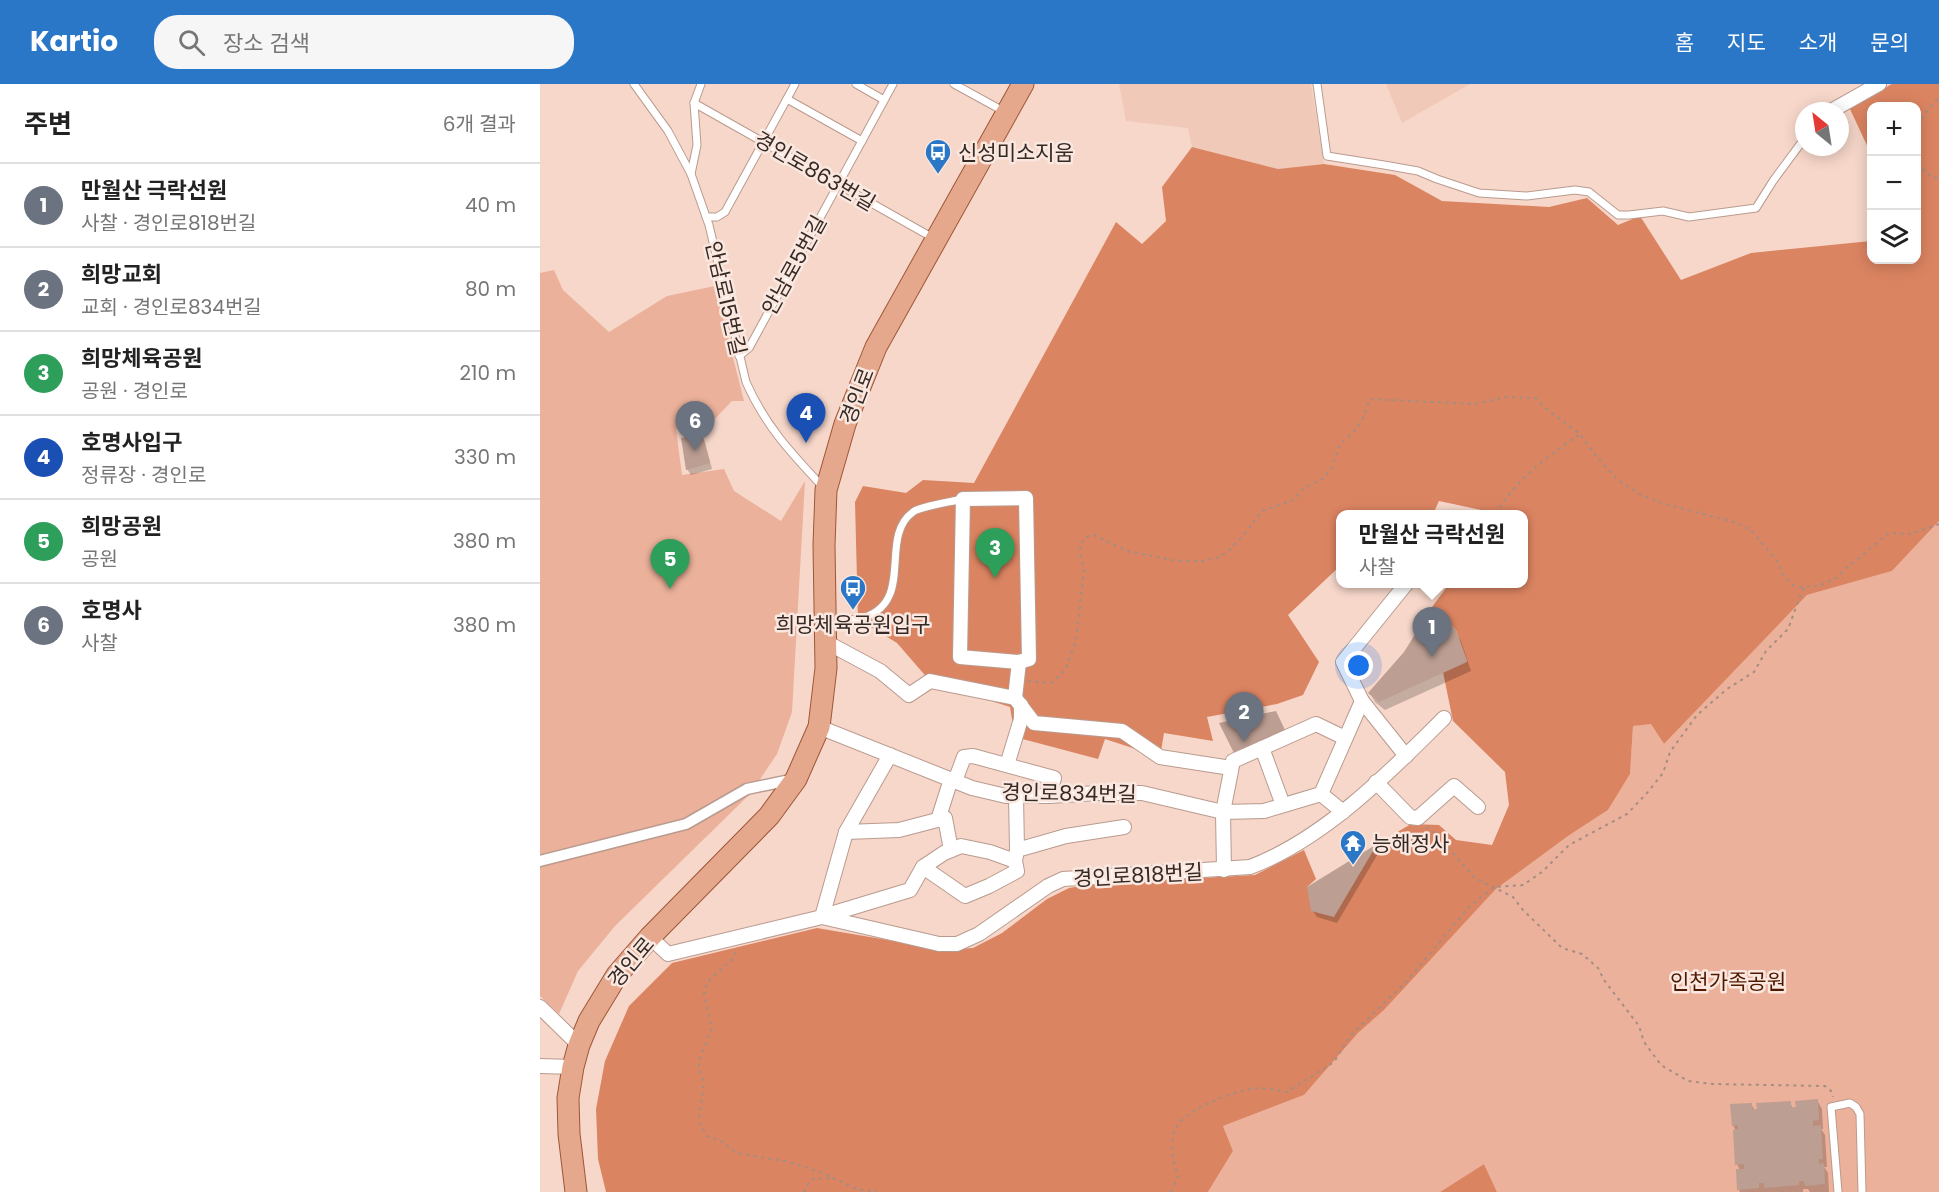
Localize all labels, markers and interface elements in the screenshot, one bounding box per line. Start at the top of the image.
search box [154,15,574,69]
text: Kartio [30,22,118,61]
icon: search [175,26,208,59]
text: 장소 검색 [223,28,310,59]
text: 홈 [1675,28,1694,57]
text: 지도 [1727,28,1766,57]
text: 소개 [1799,28,1837,57]
text: 문의 [1870,28,1909,57]
north arrow [1795,102,1849,156]
map controls [1867,102,1921,264]
button: + [1867,102,1921,156]
text: 주변 [24,106,72,142]
text: 6개 결과 [443,110,516,138]
street label: 경인로863번길 [749,125,881,217]
bus stop icon: 신성미소지움 [923,137,953,175]
place label: 신성미소지움 [958,138,1074,167]
button: − [1867,156,1921,210]
text: 만월산 극락선원 [81,175,227,206]
text: 1 [40,191,47,219]
text: 40 m [465,191,516,219]
text: 사찰 · 경인로818번길 [81,209,256,237]
street label: 안남로5번길 [755,210,833,320]
button: layers [1867,210,1921,264]
street label: 안남로15번길 [699,238,753,358]
text: 희망교회 [81,259,162,290]
text: 2 [38,275,49,303]
text: 80 m [465,275,516,303]
text: 교회 · 경인로834번길 [81,293,262,321]
text: 희망체육공원 [81,343,202,374]
text: 3 [37,359,50,387]
text: 210 m [460,359,516,387]
street label: 경인로 [833,364,881,428]
text: 공원 · 경인로 [81,377,188,405]
pin: 4 [786,394,826,443]
pin: 6 [676,402,714,451]
text: 호명사입구 [81,427,182,458]
text: 4 [37,443,50,471]
text: 330 m [454,443,516,471]
text: 정류장 · 경인로 [81,461,206,489]
popup [1336,510,1528,588]
text: 희망공원 [81,511,162,542]
text: 만월산 극락선원 [1359,519,1505,550]
text: 5 [37,527,50,555]
text: 380 m [453,527,516,555]
pin: 3 [976,528,1014,578]
pin: 5 [650,540,690,589]
text: 공원 [81,545,118,573]
text: 사찰 [1359,553,1396,581]
bus stop icon: 희망체육공원입구 [838,573,868,611]
text: 호명사 [81,595,142,626]
pin: 1 [1412,608,1452,657]
place label: 희망체육공원입구 [776,610,930,639]
text: 6 [37,611,50,639]
text: 380 m [453,611,516,639]
text: 사찰 [81,629,118,657]
your location [1344,651,1373,680]
pin: 2 [1224,692,1264,742]
street label: 경인로834번길 [1001,777,1137,809]
temple icon: 능해정사 [1338,828,1368,866]
place label: 능해정사 [1372,829,1449,858]
street label: 경인로818번길 [1072,857,1204,893]
street label: 경인로 [601,930,661,994]
park label: 인천가족공원 [1670,967,1786,996]

